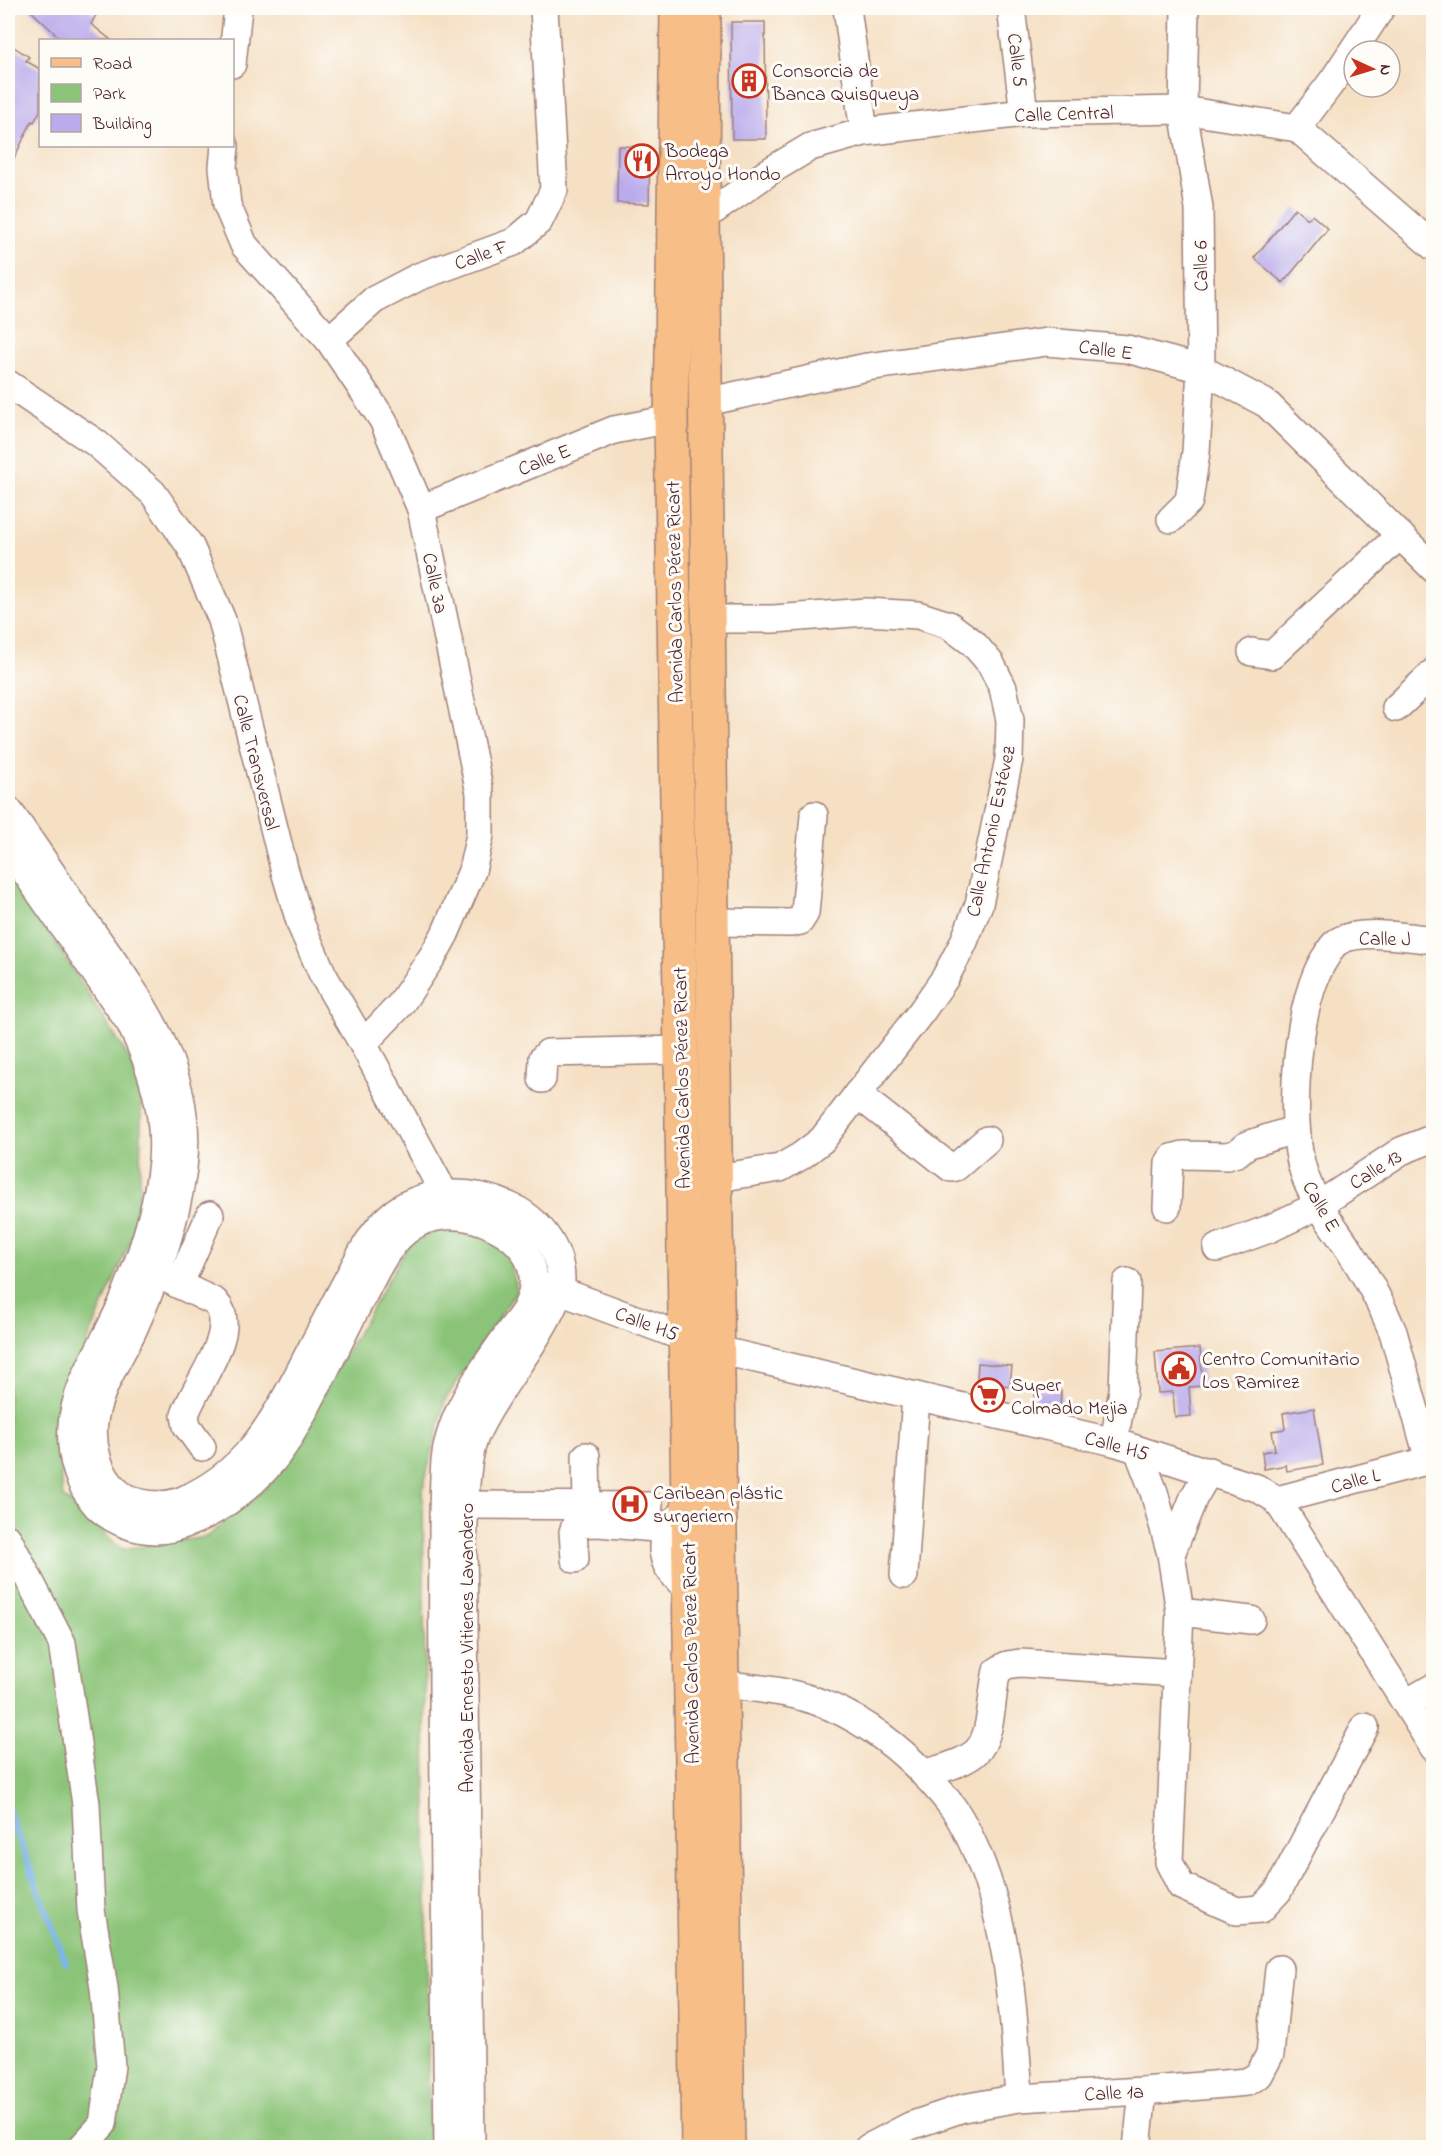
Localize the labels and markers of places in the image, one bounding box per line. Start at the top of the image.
place label: Consorcia de Banca Quisqueya [771,58,919,110]
building icon: Consorcia de Banca Quisqueya [731,63,767,99]
place label: Bodega Arroyo Hondo [664,138,781,190]
restaurant icon: Bodega Arroyo Hondo [624,143,660,179]
place label: Centro Comunitario Los Ramirez [1202,1346,1360,1398]
public building icon: Centro Comunitario Los Ramirez [1161,1351,1197,1387]
place label: Super Colmado Mejia [1011,1372,1128,1424]
supermarket icon: Super Colmado Mejia [970,1377,1006,1413]
place label: Caribean plástic surgeriern [653,1480,783,1533]
hospital icon: Caribean plástic surgeriern [612,1486,648,1522]

